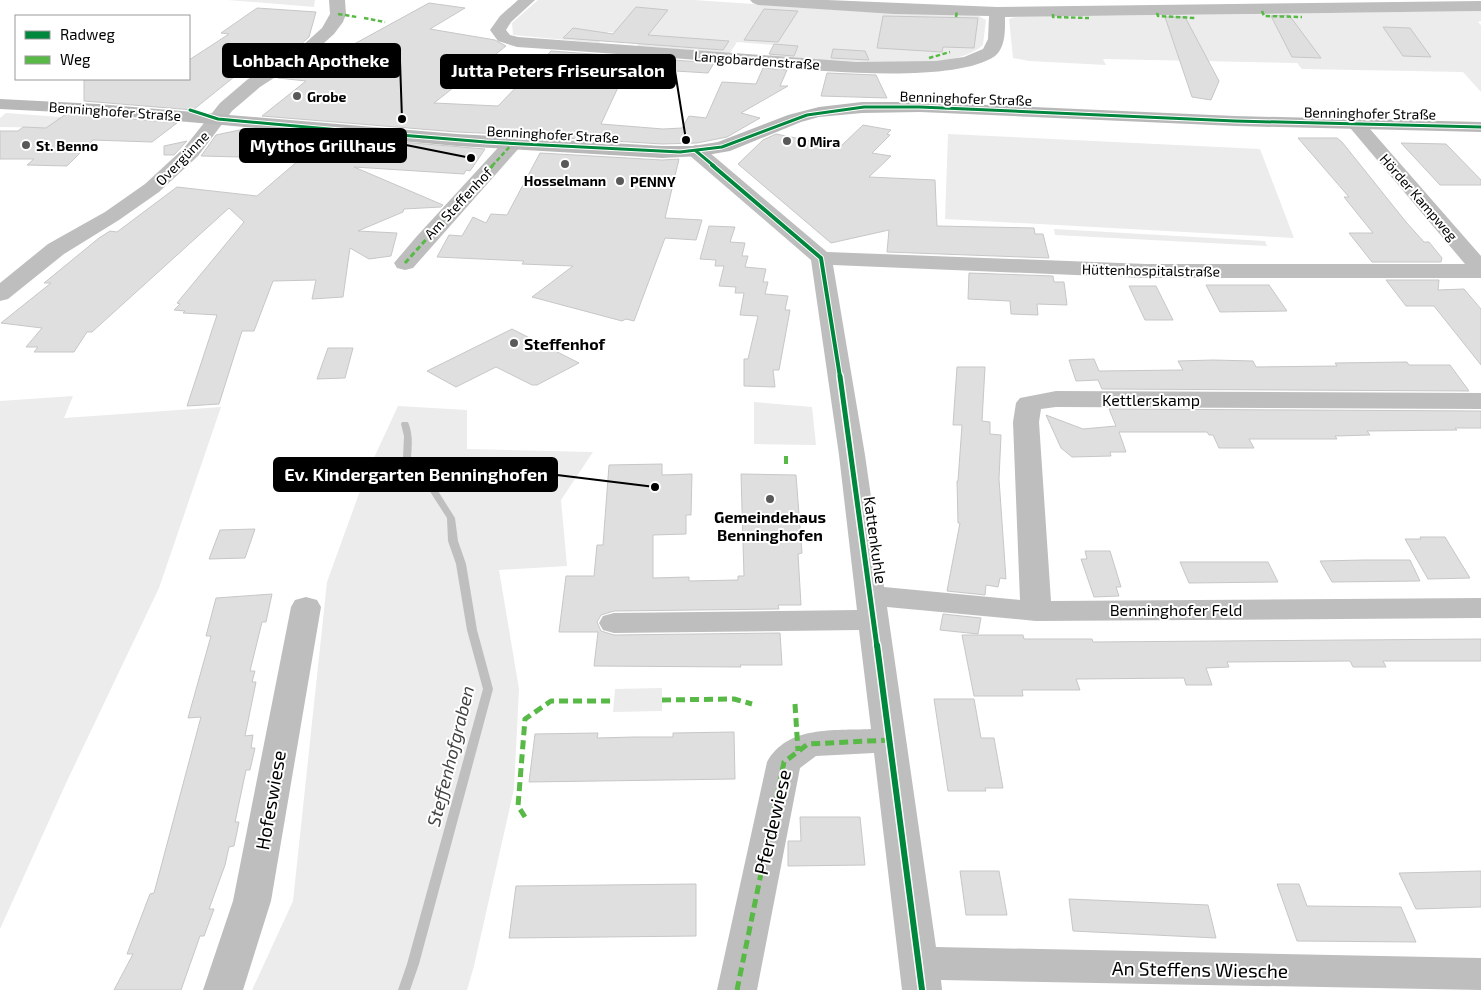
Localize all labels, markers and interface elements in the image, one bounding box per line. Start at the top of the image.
legend [15,15,190,80]
text: Radweg [60,25,115,43]
callout: Lohbach Apotheke [223,44,400,77]
street label: Langobardenstraße [693,47,821,73]
text: Lohbach Apotheke [233,49,389,71]
text: Weg [60,50,91,68]
callout: Jutta Peters Friseursalon [441,55,675,88]
text: Jutta Peters Friseursalon [451,59,665,81]
street label: Benninghofer Straße [899,87,1033,109]
place label: Grobe [307,88,347,105]
marker: Grobe [291,90,303,102]
street label: Benninghofer Straße [48,98,182,124]
street label: Benninghofer Straße [1304,103,1436,123]
street label: Benninghofer Straße [486,122,620,146]
street label: Overgünne [152,127,212,189]
callout: Mythos Grillhaus [240,129,406,162]
place label: O Mira [797,133,840,150]
text: Mythos Grillhaus [250,134,396,156]
marker: O Mira [781,135,793,147]
place label: St. Benno [36,137,98,154]
marker: St. Benno [20,139,32,151]
street label: Hörder Kampweg [1377,150,1462,244]
marker: Hosselmann [559,158,571,170]
street label: Am Steffenhof [421,163,496,242]
place label: Hosselmann [524,172,606,189]
place label: PENNY [630,173,676,190]
marker: PENNY [614,175,626,187]
street label: Hüttenhospitalstraße [1082,260,1220,280]
place label: Steffenhof [524,334,606,353]
marker: Steffenhof [508,337,520,349]
street label: Kettlerskamp [1102,390,1200,409]
callout: Ev. Kindergarten Benninghofen [274,458,557,491]
text: Ev. Kindergarten Benninghofen [284,463,548,485]
marker: Gemeindehaus Benninghofen [764,493,776,505]
street label: Kattenkuhle [860,495,892,585]
place label: Gemeindehaus Benninghofen [714,507,826,544]
street label: Benninghofer Feld [1110,600,1242,619]
water label: Steffenhofgraben [422,683,478,829]
street label: Hofeswiese [250,748,290,852]
street label: Pferdewiese [749,767,795,877]
street label: An Steffens Wiesche [1112,956,1288,982]

